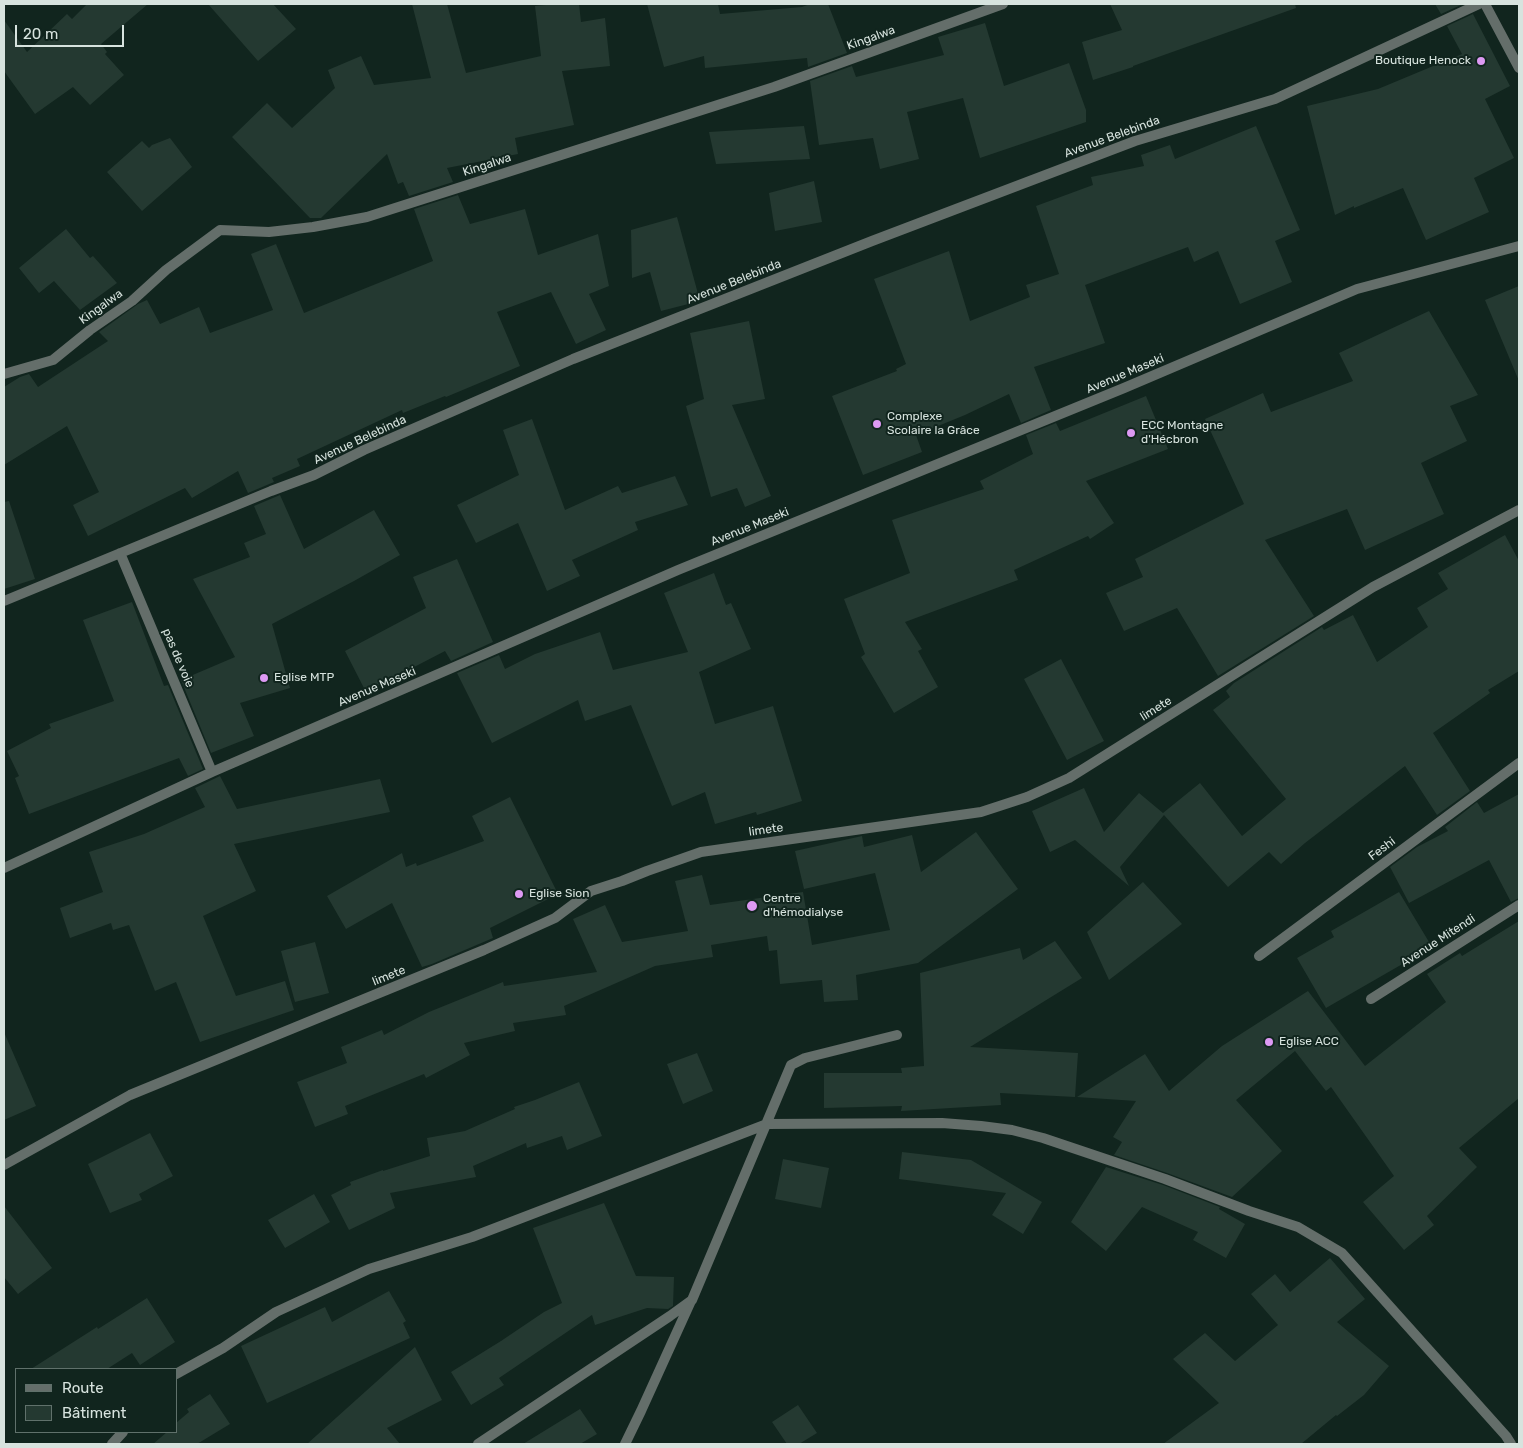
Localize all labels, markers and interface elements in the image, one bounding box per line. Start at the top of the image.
scale bar [18,15,126,47]
street label: Kingalwa [845,23,897,53]
text: 20 m [23,25,58,43]
place label: Boutique Henock [1375,54,1471,68]
marker: Boutique Henock [1475,55,1487,67]
street label: Avenue Belebinda [1062,113,1162,161]
street label: Kingalwa [461,150,513,180]
street label: Avenue Belebinda [685,257,783,307]
street label: Kingalwa [76,286,126,328]
street label: Avenue Maseki [1084,351,1166,397]
place label: Complexe Scolaire la Grâce [887,410,980,438]
street label: Avenue Belebinda [311,412,409,468]
marker: Complexe Scolaire la Grâce [871,418,883,430]
place label: ECC Montagne d'Hécbron [1141,419,1223,447]
marker: ECC Montagne d'Hécbron [1125,427,1137,439]
street label: Avenue Maseki [709,505,791,549]
street label: pas de voie [159,626,197,690]
street label: Avenue Maseki [336,664,418,710]
place label: Eglise MTP [274,671,334,685]
marker: Eglise MTP [258,672,270,684]
street label: limete [1138,694,1174,724]
street label: limete [748,820,784,840]
street label: Feshi [1366,834,1398,864]
place label: Eglise Sion [529,887,589,901]
marker: Eglise Sion [513,888,525,900]
place label: Centre d'hémodialyse [763,892,843,920]
marker: Centre d'hémodialyse [745,899,759,913]
street label: Avenue Mitendi [1398,912,1478,970]
street label: limete [370,963,408,989]
place label: Eglise ACC [1279,1035,1339,1049]
marker: Eglise ACC [1263,1036,1275,1048]
legend [15,1368,178,1433]
text: Route [62,1379,104,1397]
text: Bâtiment [62,1404,126,1422]

